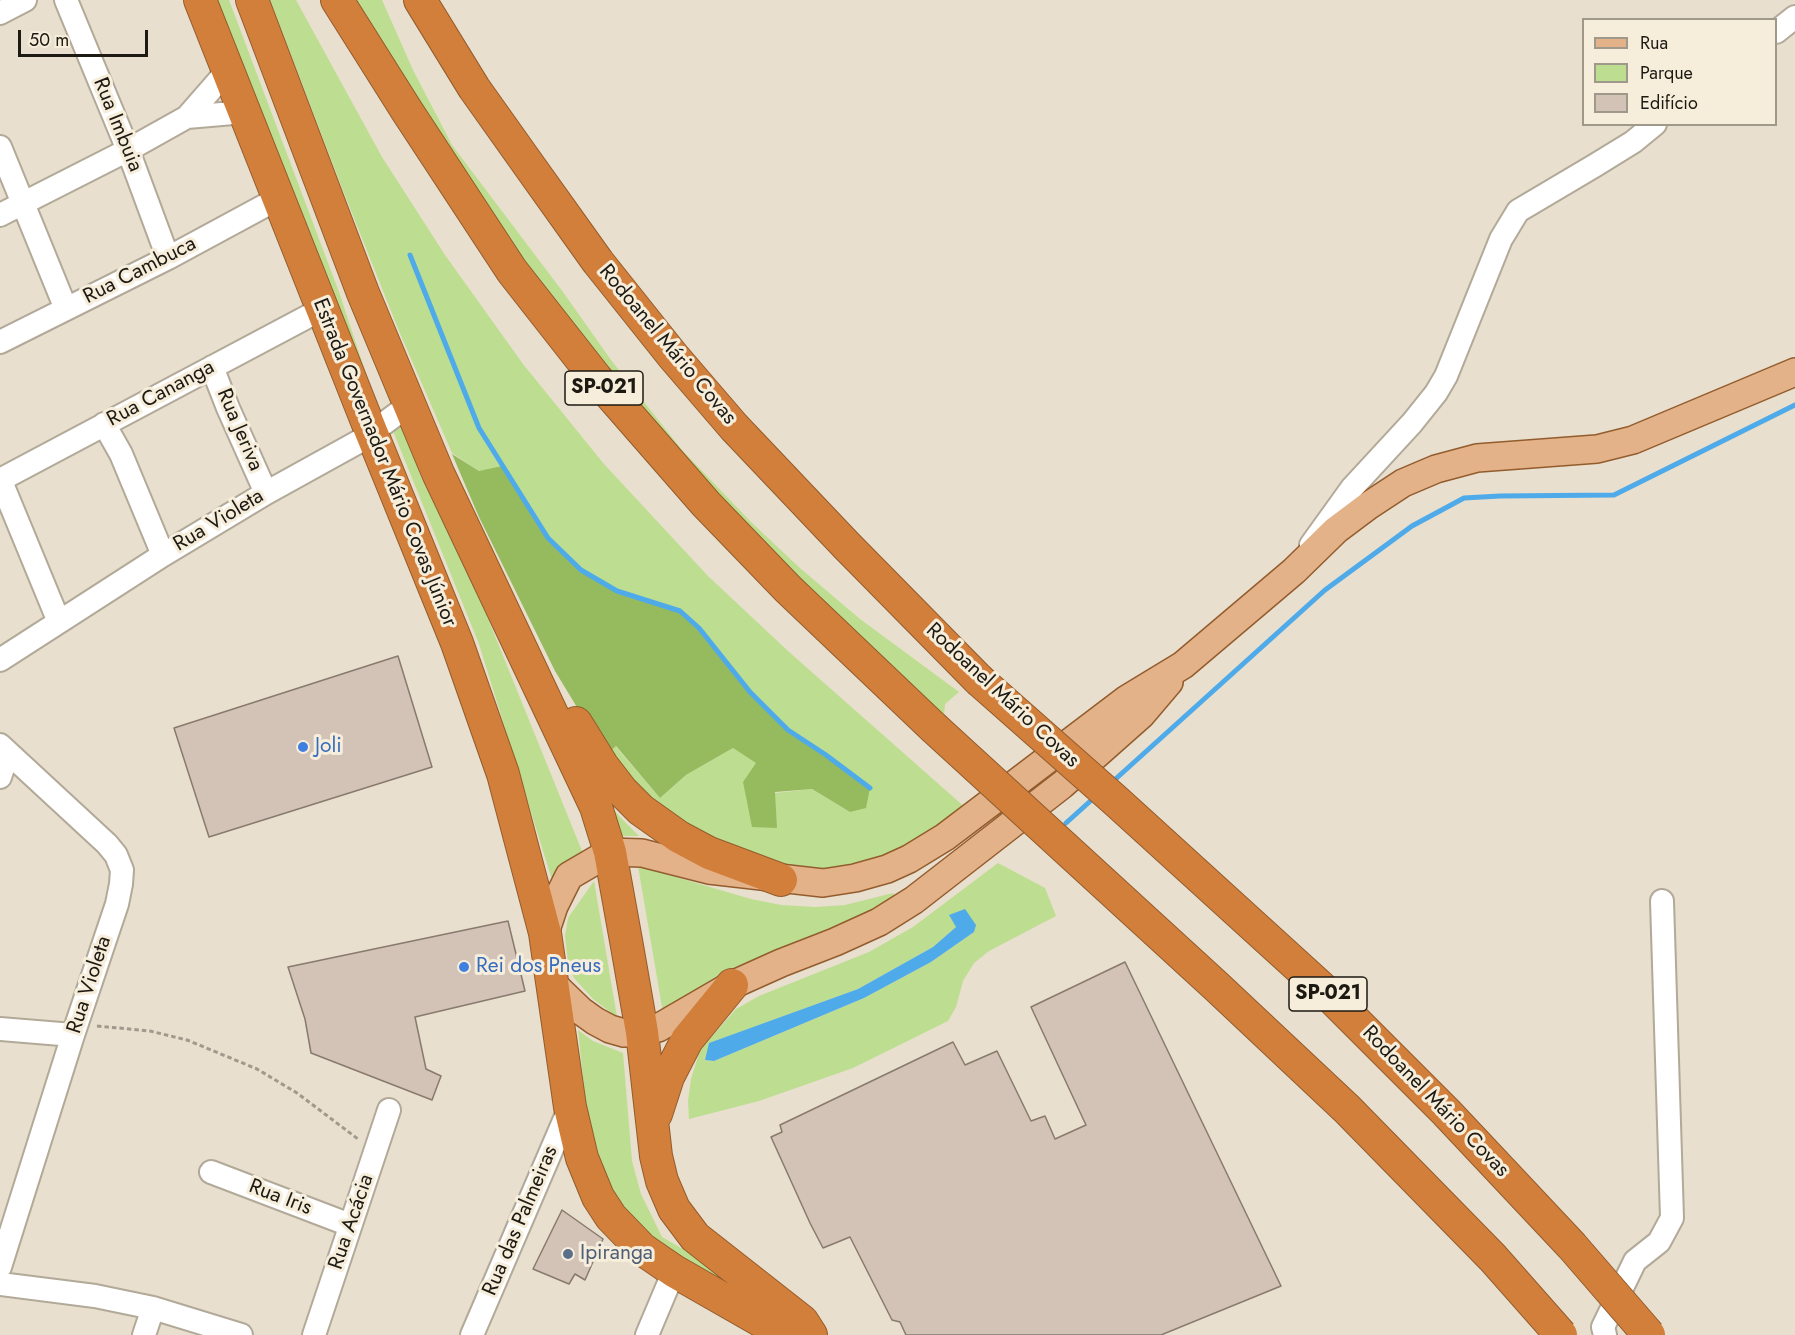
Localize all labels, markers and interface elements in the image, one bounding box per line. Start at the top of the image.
scale bar [21,18,152,56]
legend [1582,18,1777,126]
text: 50 m [29,27,69,53]
text: Rua [1640,30,1668,56]
text: Parque [1640,60,1693,86]
street label: Rua Imbuia [87,74,147,176]
text: Edifício [1640,90,1698,116]
street label: Rua Cambuca [79,232,201,310]
street label: Rodoanel Mário Covas [593,260,741,430]
street label: Estrada Governador Mário Covas Júnior [306,295,462,631]
street label: Rua Cananga [103,355,219,433]
road number: SP-021 [565,371,643,405]
street label: Rua Jeriva [210,385,268,475]
street label: Rua Violeta [169,484,269,558]
street label: Rodoanel Mário Covas [920,618,1084,774]
place label: Joli [315,734,342,760]
marker: Joli [296,740,310,754]
street label: Rua Violeta [62,933,118,1037]
place label: Rei dos Pneus [476,954,601,980]
marker: Rei dos Pneus [457,960,471,974]
road number: SP-021 [1289,977,1367,1011]
street label: Rodoanel Mário Covas [1356,1021,1514,1183]
street label: Rua das Palmeiras [478,1142,564,1300]
street label: Rua Acácia [324,1171,380,1273]
street label: Rua Iris [245,1175,315,1221]
place label: Ipiranga [580,1241,653,1267]
marker: Ipiranga [561,1247,575,1261]

